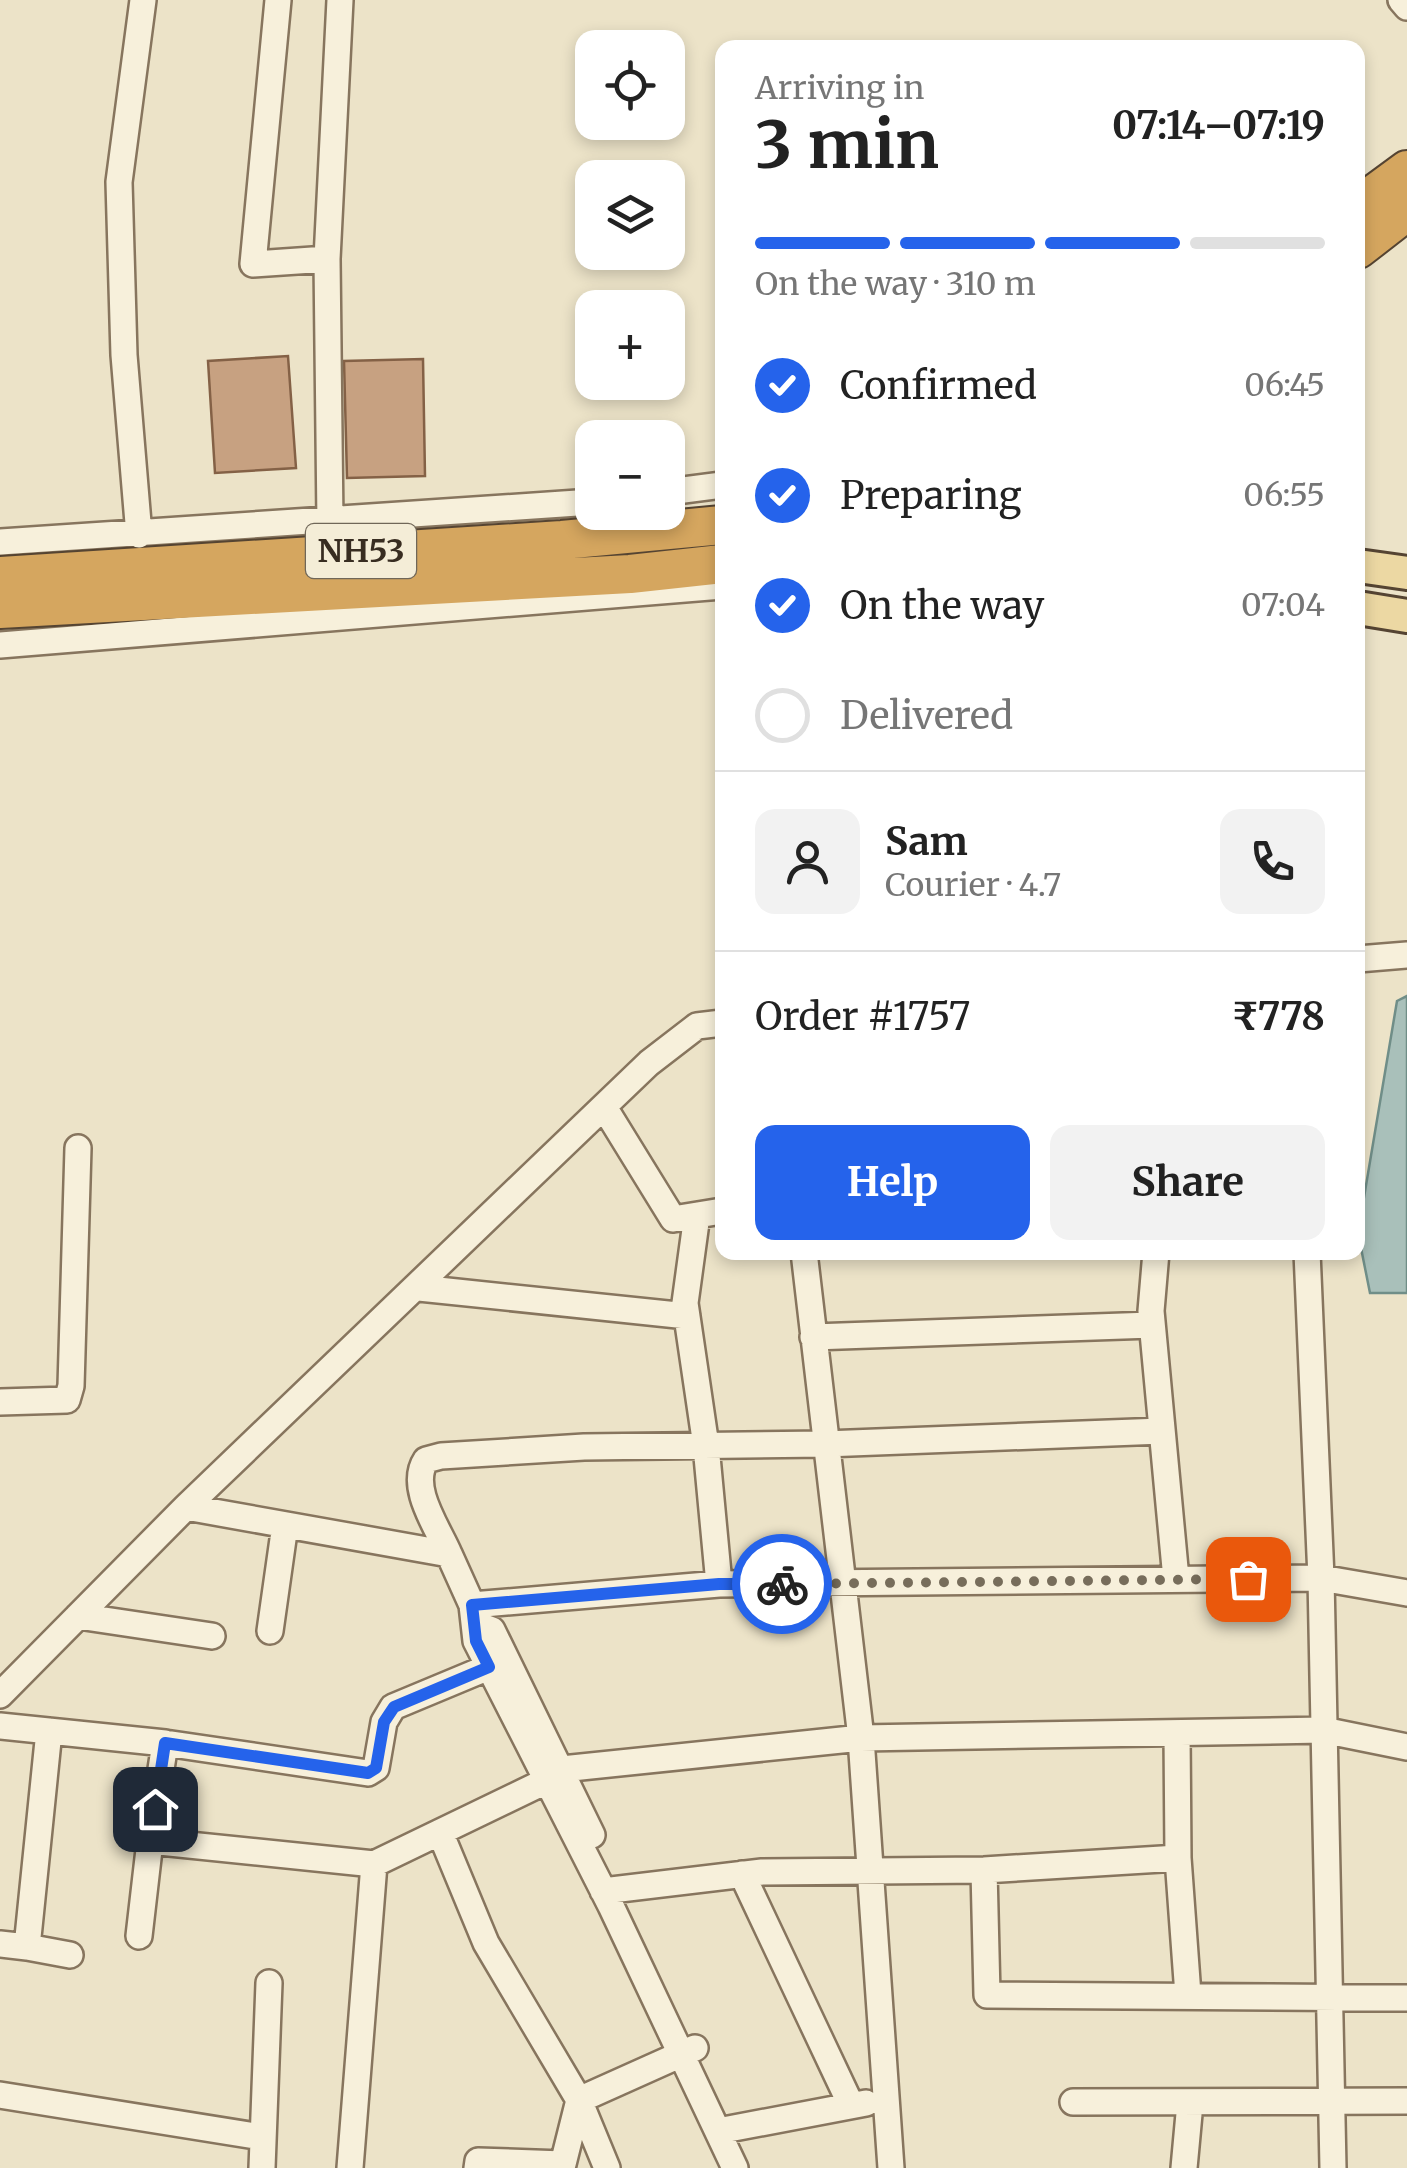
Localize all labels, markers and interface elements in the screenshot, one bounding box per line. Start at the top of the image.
map controls [575,30,685,530]
button: locate [575,30,685,140]
text: Arriving in [755,68,924,108]
text: 07:14–07:19 [1112,102,1325,149]
text: 3 min [755,104,939,186]
button: layers [575,160,685,270]
text: On the way · 310 m [755,264,1036,304]
button: + [575,290,685,400]
icon: check [755,358,810,413]
text: Confirmed [840,362,1037,409]
text: 06:45 [1244,365,1325,405]
button: − [575,420,685,530]
icon: check [755,468,810,523]
text: Preparing [840,472,1022,519]
text: 06:55 [1243,475,1325,515]
road number: NH53 [306,524,416,578]
icon: check [755,578,810,633]
text: On the way [840,582,1044,629]
text: 07:04 [1241,585,1325,625]
text: Delivered [840,692,1013,739]
button: person [755,809,860,914]
button: phone [1220,809,1325,914]
text: Sam [885,818,968,865]
text: Courier · 4.7 [885,865,1061,905]
text: Order #1757 [755,993,970,1040]
text: ₹778 [1231,993,1325,1040]
button: Help [755,1125,1030,1240]
button: Share [1050,1125,1325,1240]
courier [732,1534,832,1634]
pin [1206,1537,1291,1622]
icon: bag [1221,1552,1276,1607]
icon: bike [755,1557,810,1612]
pin [113,1767,198,1852]
icon: home [128,1782,183,1837]

